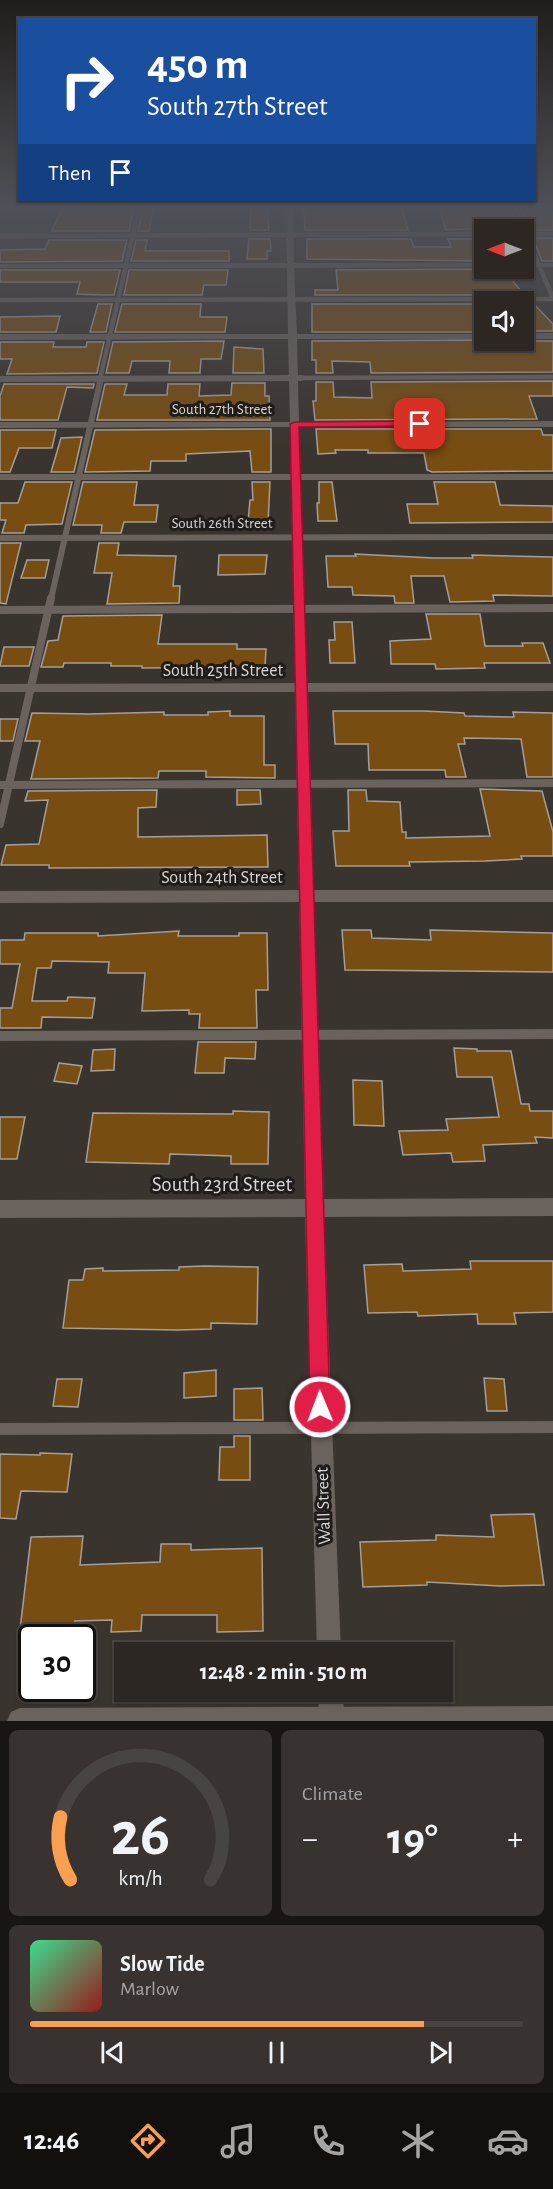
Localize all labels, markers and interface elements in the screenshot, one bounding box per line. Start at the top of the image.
icon: right [48,42,126,120]
text: 450 m [147,44,248,86]
text: South 27th Street [147,93,328,120]
icon: arrive [104,156,137,189]
text: Then [48,162,92,184]
north arrow [474,219,534,279]
map controls [474,219,534,351]
button: sound [474,291,534,351]
pin [394,398,445,449]
street label: South 27th Street [172,402,272,417]
icon: arrive [403,407,436,440]
street label: South 26th Street [171,516,273,531]
street label: South 25th Street [163,662,283,680]
street label: South 24th Street [161,869,283,887]
street label: South 23rd Street [152,1174,292,1195]
position arrow [288,1375,352,1439]
street label: Wall Street [314,1467,334,1545]
speed limit sign: 30 [18,1624,96,1702]
text: 12:48 · 2 min · 510 m [200,1661,367,1683]
text: Climate [302,1784,363,1804]
text: 26 [111,1804,170,1866]
text: 19° [387,1817,438,1862]
text: − [302,1823,318,1856]
text: + [507,1823,523,1856]
text: km/h [118,1868,163,1889]
text: Slow Tide [120,1953,205,1975]
text: Marlow [120,1979,179,1999]
icon: previous [96,2036,129,2069]
icon: pause [260,2036,293,2069]
icon: next [424,2036,457,2069]
icon: directions [127,2120,169,2162]
icon: music [217,2120,259,2162]
icon: phone [307,2120,349,2162]
icon: climate [397,2120,439,2162]
icon: car [487,2120,529,2162]
text: 12:46 [24,2127,79,2154]

